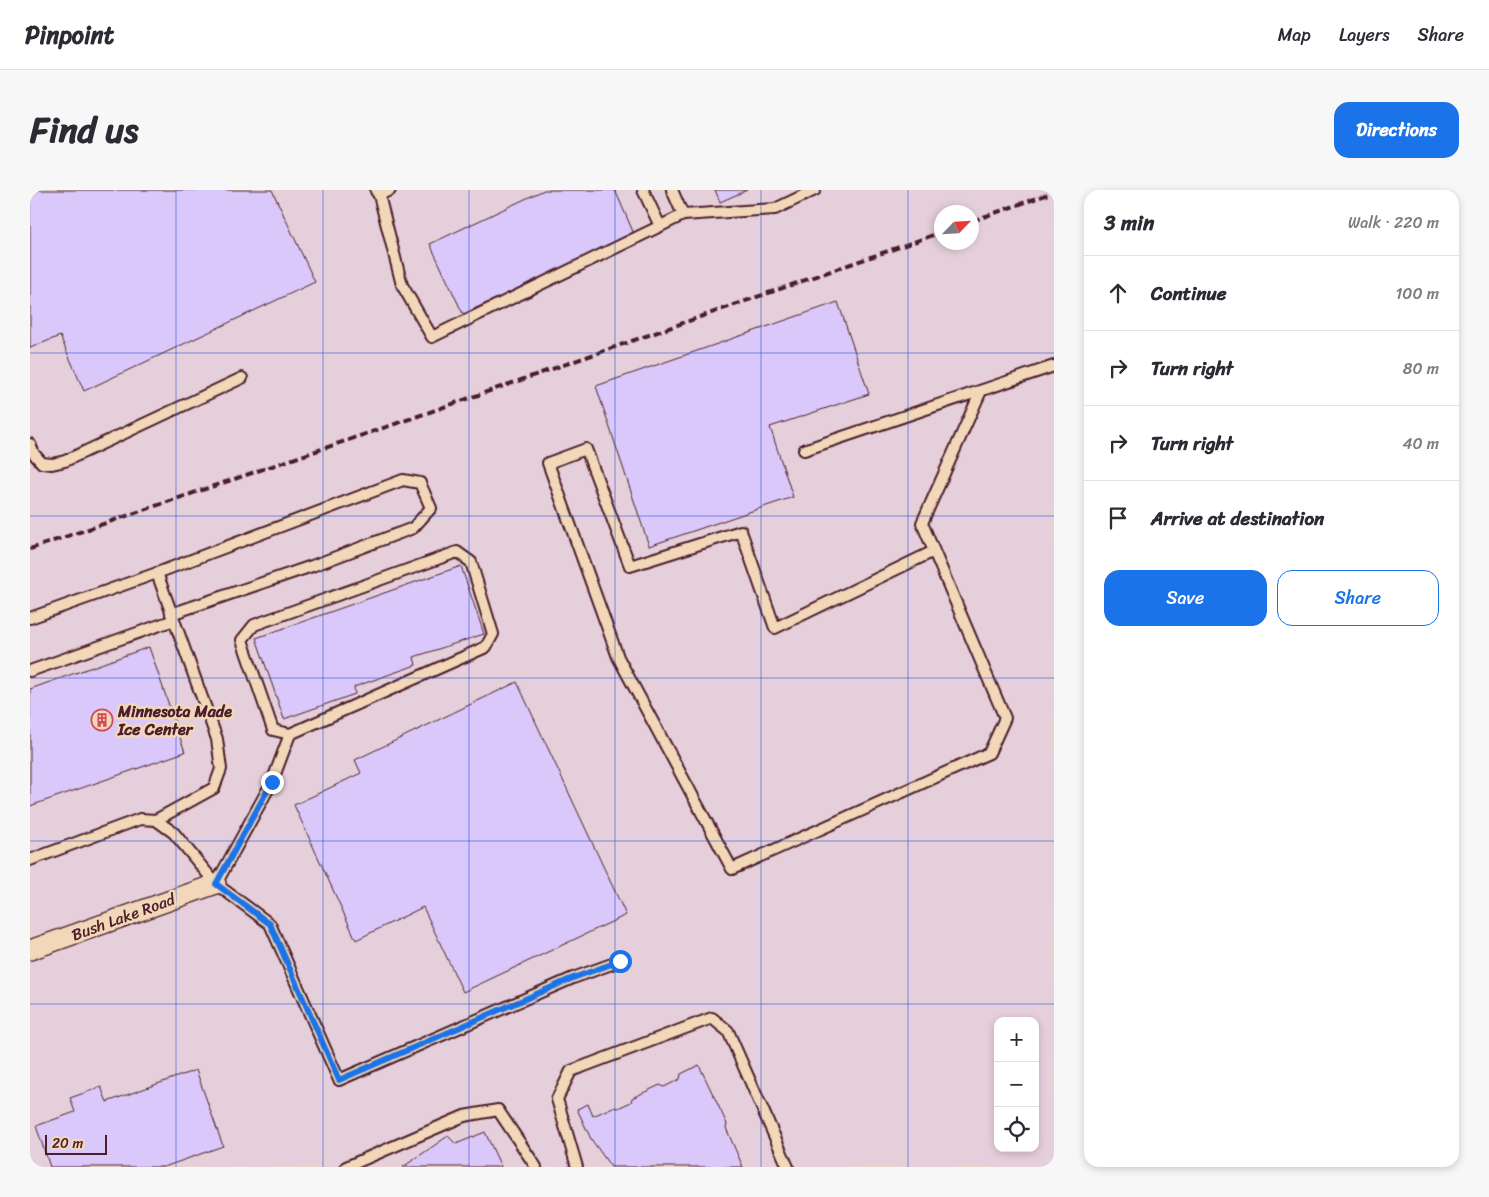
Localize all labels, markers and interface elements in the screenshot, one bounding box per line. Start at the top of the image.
text: Pinpoint [25,14,114,56]
text: Map [1278,19,1311,51]
text: Layers [1339,19,1390,51]
text: Share [1418,19,1464,51]
text: Find us [30,99,138,161]
button: Directions [1334,102,1459,158]
text: 3 min [1104,204,1154,242]
north arrow [934,205,979,250]
text: Walk · 220 m [1348,208,1439,237]
text: Continue [1151,277,1227,310]
icon: ahead [1104,279,1132,307]
text: 100 m [1395,279,1439,308]
text: Turn right [1151,352,1233,385]
icon: right [1104,354,1132,382]
text: 80 m [1403,354,1439,383]
text: Turn right [1151,427,1233,460]
icon: right [1104,429,1132,457]
text: 40 m [1402,429,1439,458]
text: Arrive at destination [1151,502,1324,535]
icon: arrive [1104,504,1132,532]
button: Save [1104,570,1267,626]
button: Share [1277,570,1439,626]
place label: Minnesota Made Ice Center [117,697,232,744]
building icon: Minnesota Made Ice Center [90,708,114,732]
route end [261,771,284,794]
street label: Bush Lake Road [67,884,180,949]
route start [609,950,632,973]
map controls [994,1017,1039,1152]
button: + [994,1017,1039,1062]
button: − [994,1062,1039,1107]
button: locate [994,1107,1039,1152]
text: 20 m [52,1131,83,1156]
scale bar [45,1132,108,1155]

